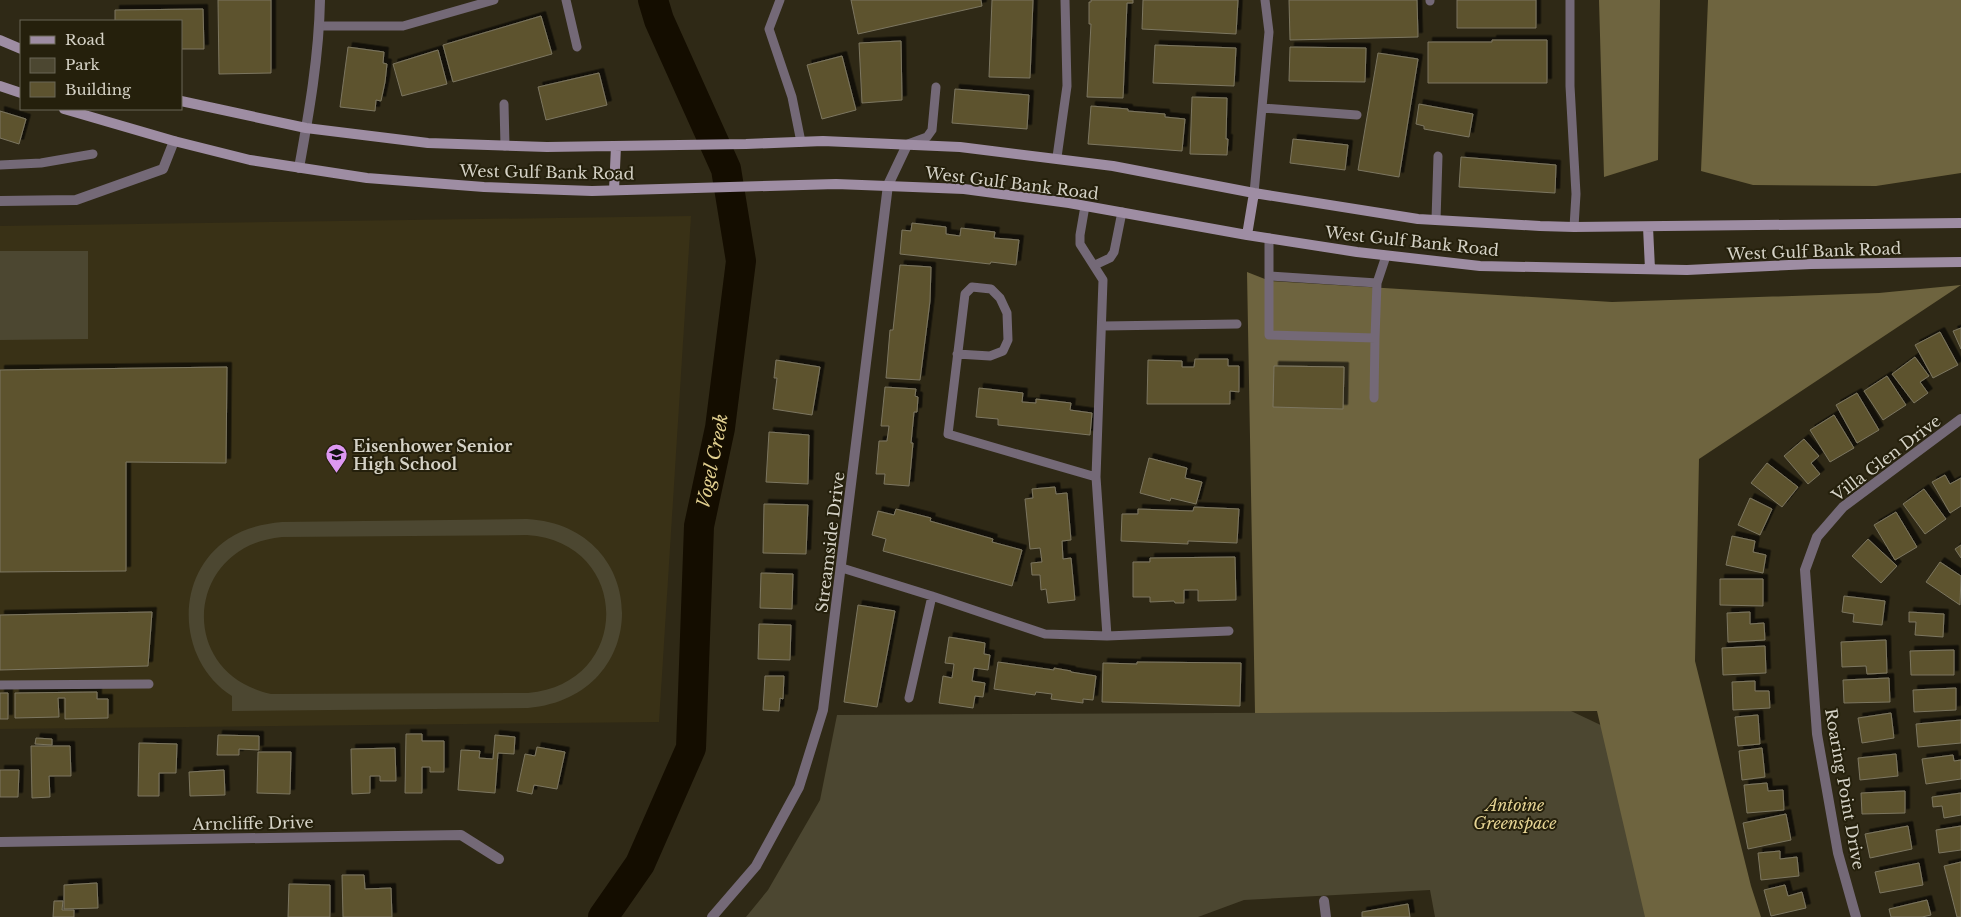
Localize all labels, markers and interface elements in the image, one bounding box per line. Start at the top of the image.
legend [20,20,182,110]
text: Road [65,30,105,49]
text: Park [65,55,101,74]
text: Building [65,80,132,99]
street label: West Gulf Bank Road [459,160,635,184]
street label: West Gulf Bank Road [923,162,1100,204]
street label: West Gulf Bank Road [1323,222,1500,260]
street label: West Gulf Bank Road [1725,238,1902,264]
street label: Villa Glen Drive [1827,411,1944,506]
water label: Vogel Creek [692,413,733,510]
place label: Eisenhower Senior High School [353,436,512,474]
school or university icon: Eisenhower Senior High School [325,443,349,474]
street label: Streamside Drive [811,470,849,614]
street label: Roaring Point Drive [1821,707,1869,871]
park label: Antoine Greenspace [1473,795,1557,833]
street label: Arncliffe Drive [191,812,314,834]

